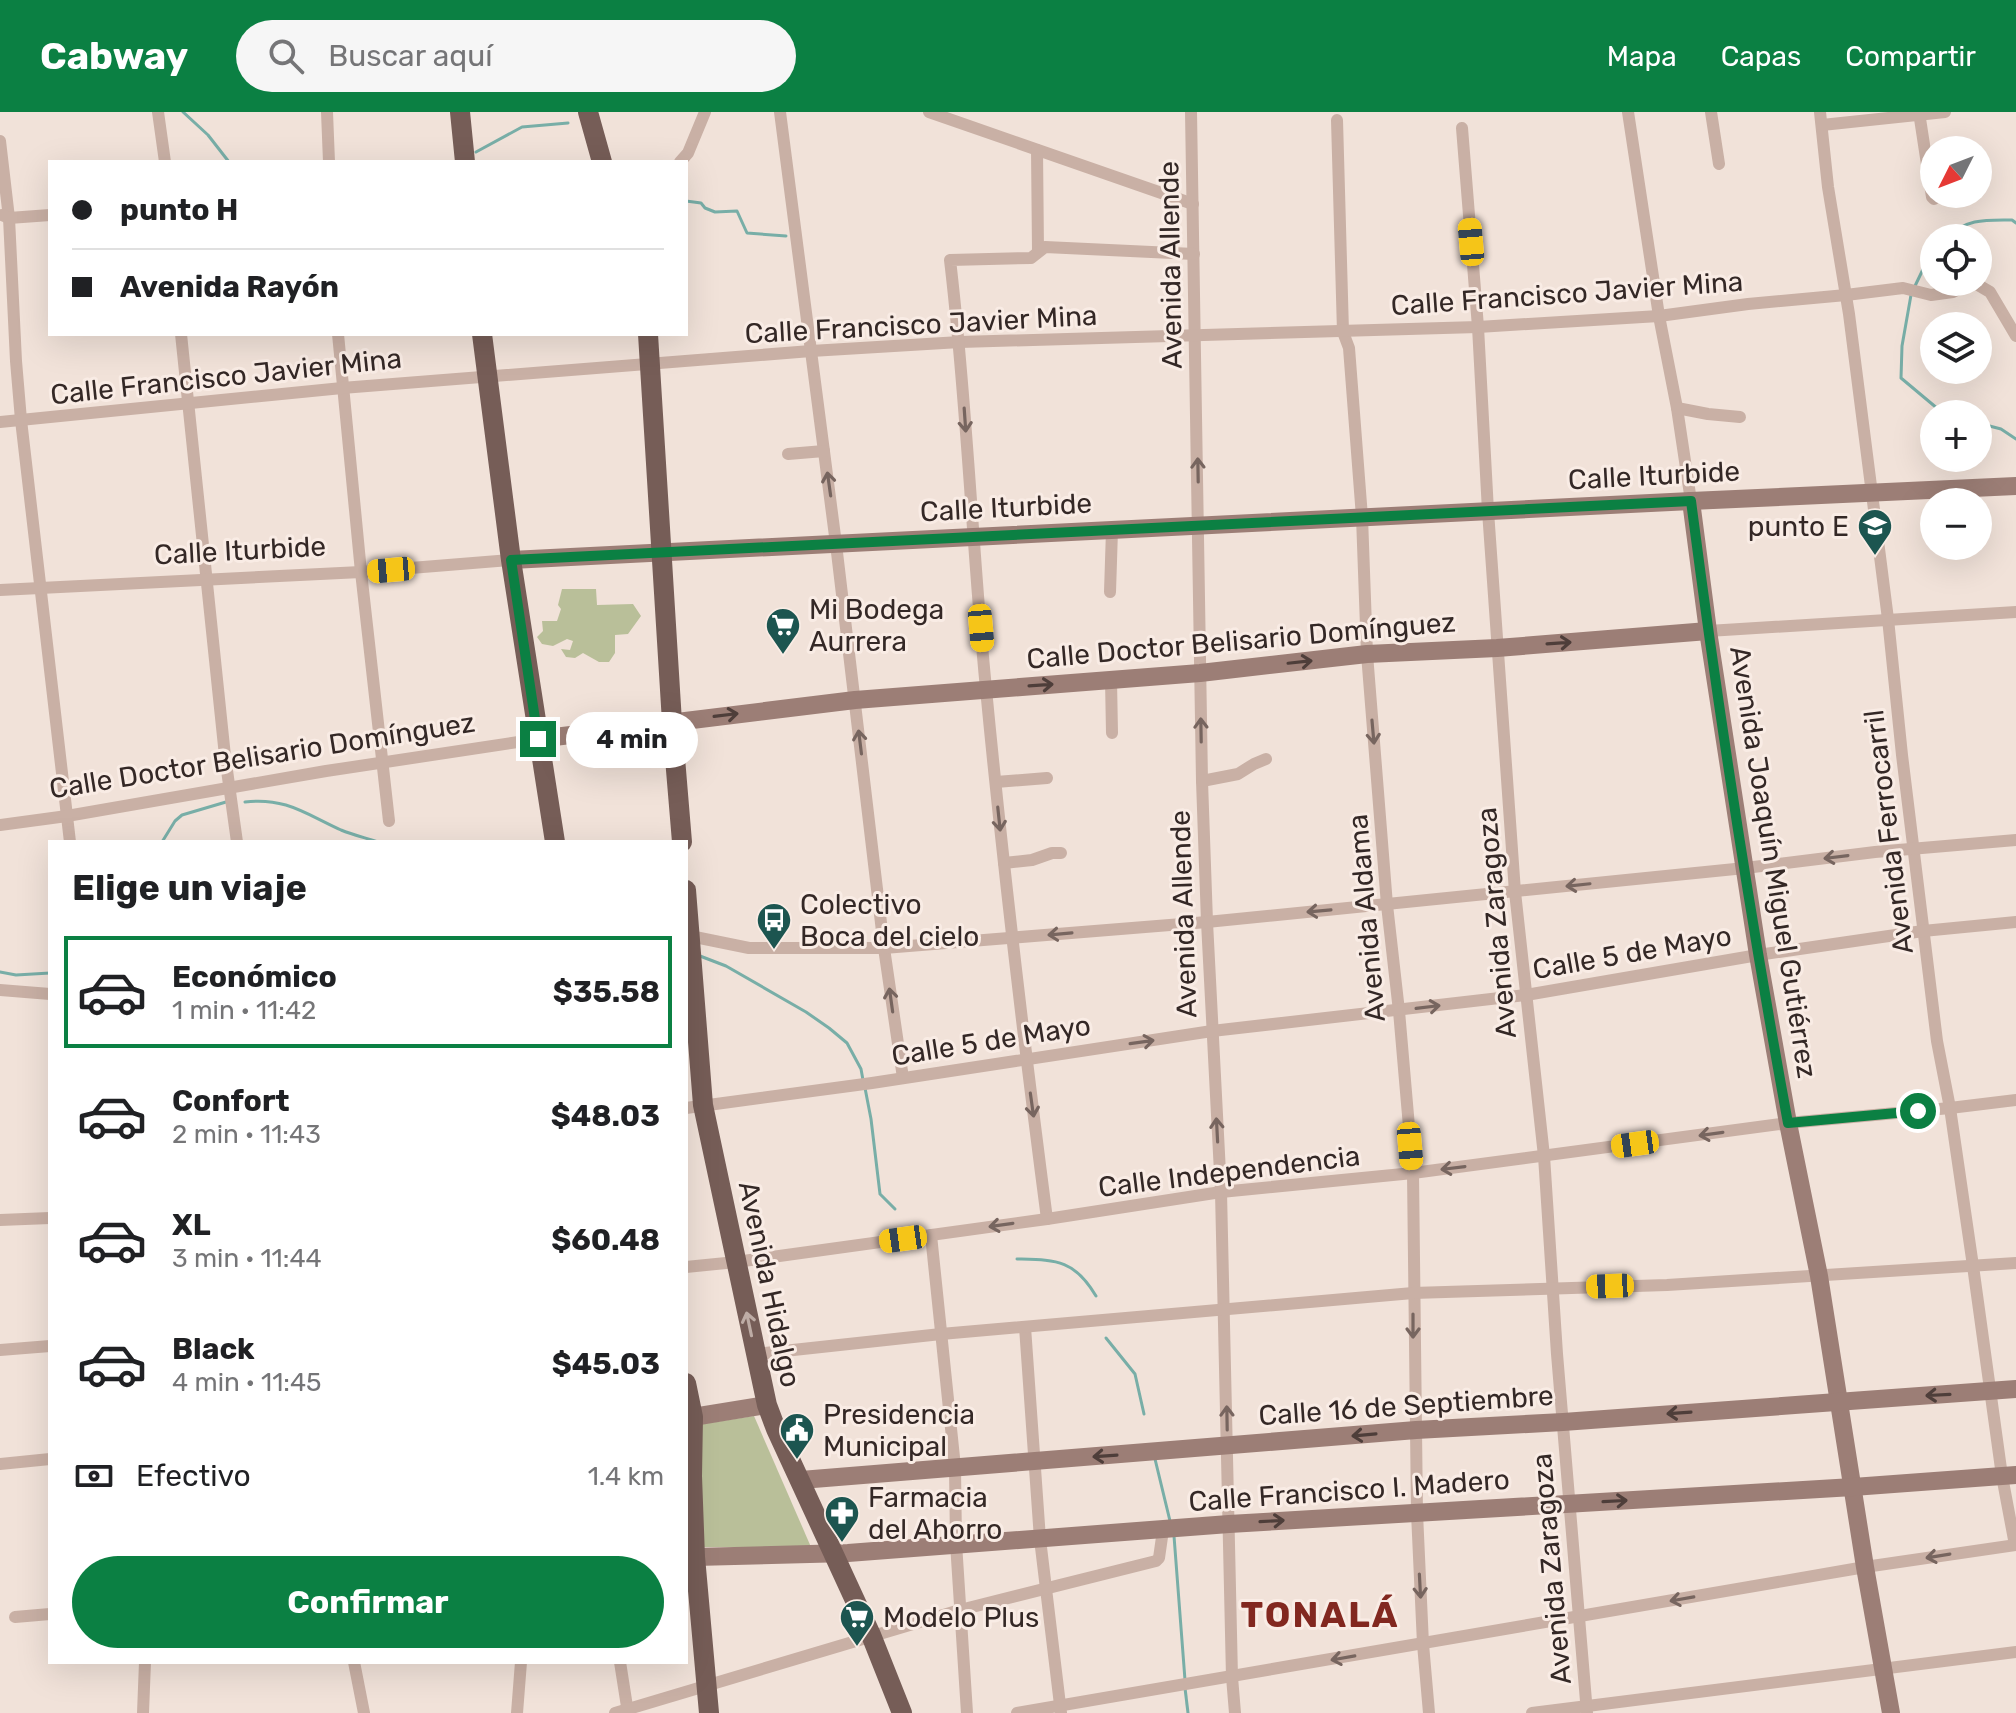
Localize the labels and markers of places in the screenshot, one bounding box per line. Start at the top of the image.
school or university icon: punto E [1856,507,1894,557]
place label: punto E [1748,510,1849,543]
place label: Mi Bodega Aurrera [809,593,944,658]
supermarket icon: Mi Bodega Aurrera [764,606,802,656]
place label: Colectivo Boca del cielo [800,888,979,953]
bus stop icon: Colectivo Boca del cielo [755,901,793,951]
place label: Presidencia Municipal [823,1398,975,1463]
public building icon: Presidencia Municipal [778,1411,816,1461]
place label: Farmacia del Ahorro [868,1481,1002,1546]
pharmacy icon: Farmacia del Ahorro [823,1494,861,1544]
supermarket icon: Modelo Plus [838,1598,876,1648]
place label: Modelo Plus [883,1601,1039,1634]

